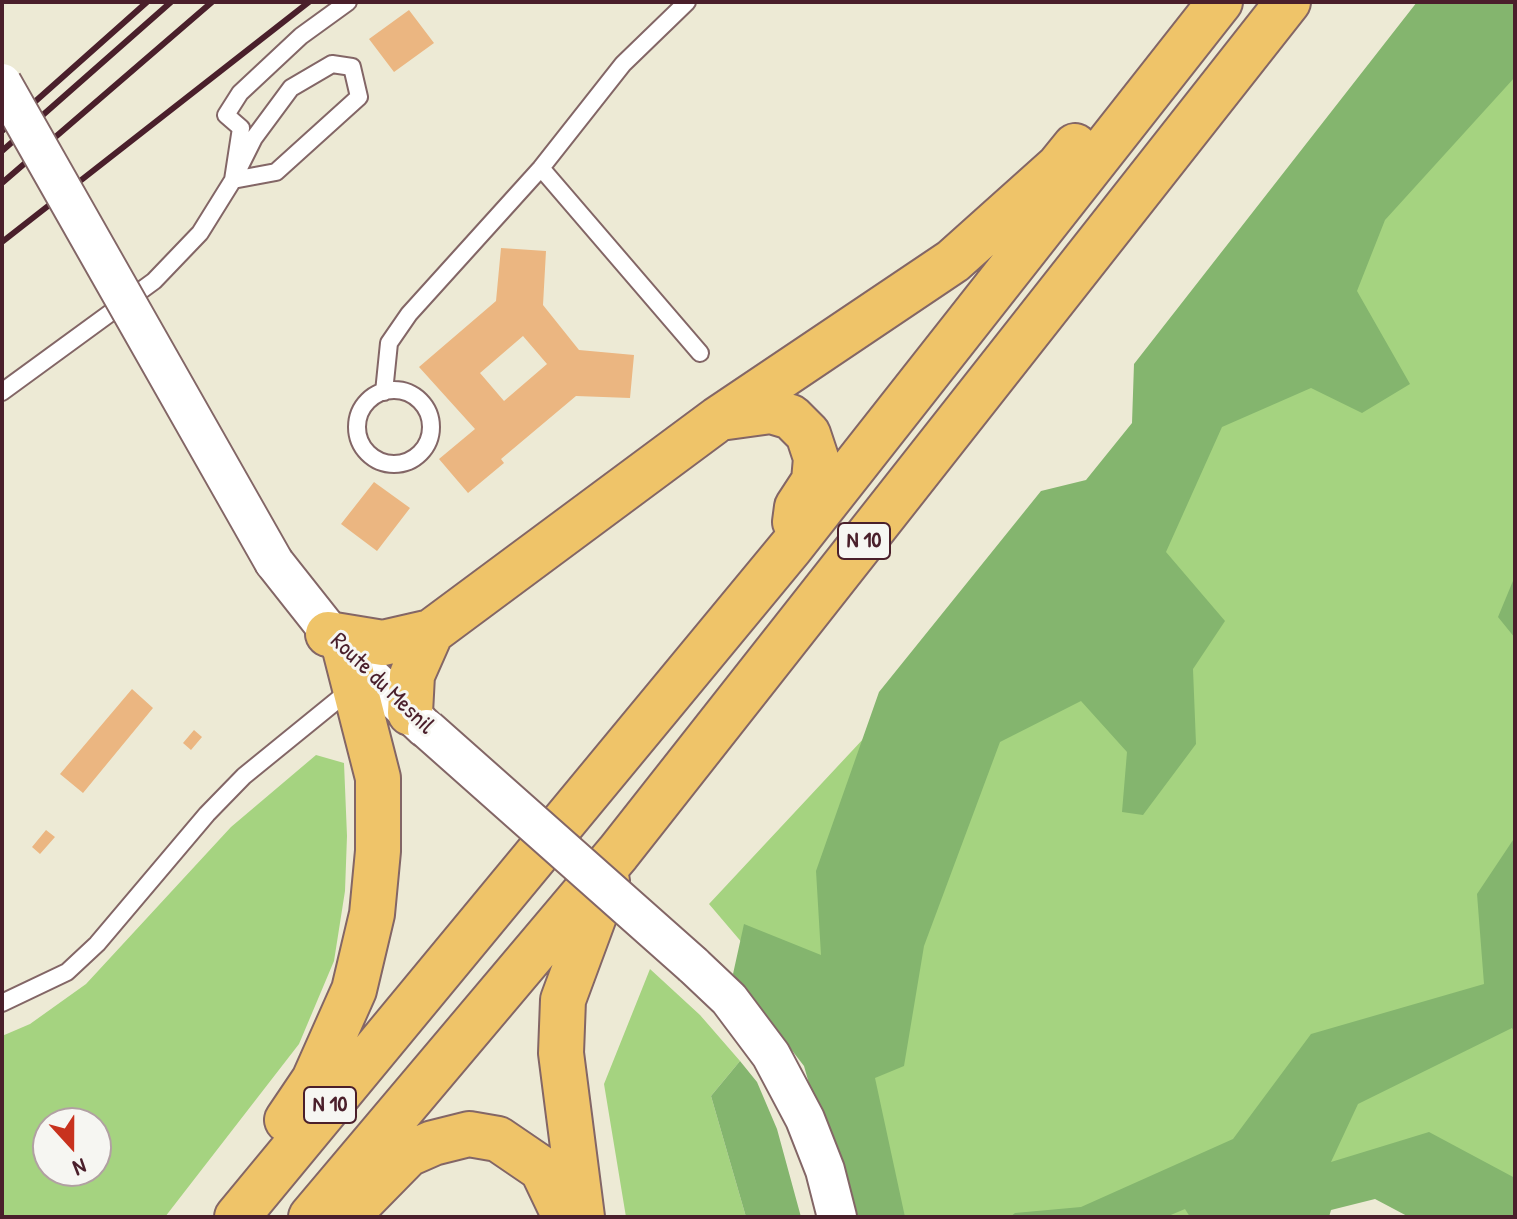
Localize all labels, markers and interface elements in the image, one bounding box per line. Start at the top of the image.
road number: N 10 [838,523,890,559]
street label: Route du Mesnil [324,627,440,741]
road number: N 10 [304,1087,356,1123]
north arrow [32,1107,112,1187]
text: N [69,1151,91,1184]

